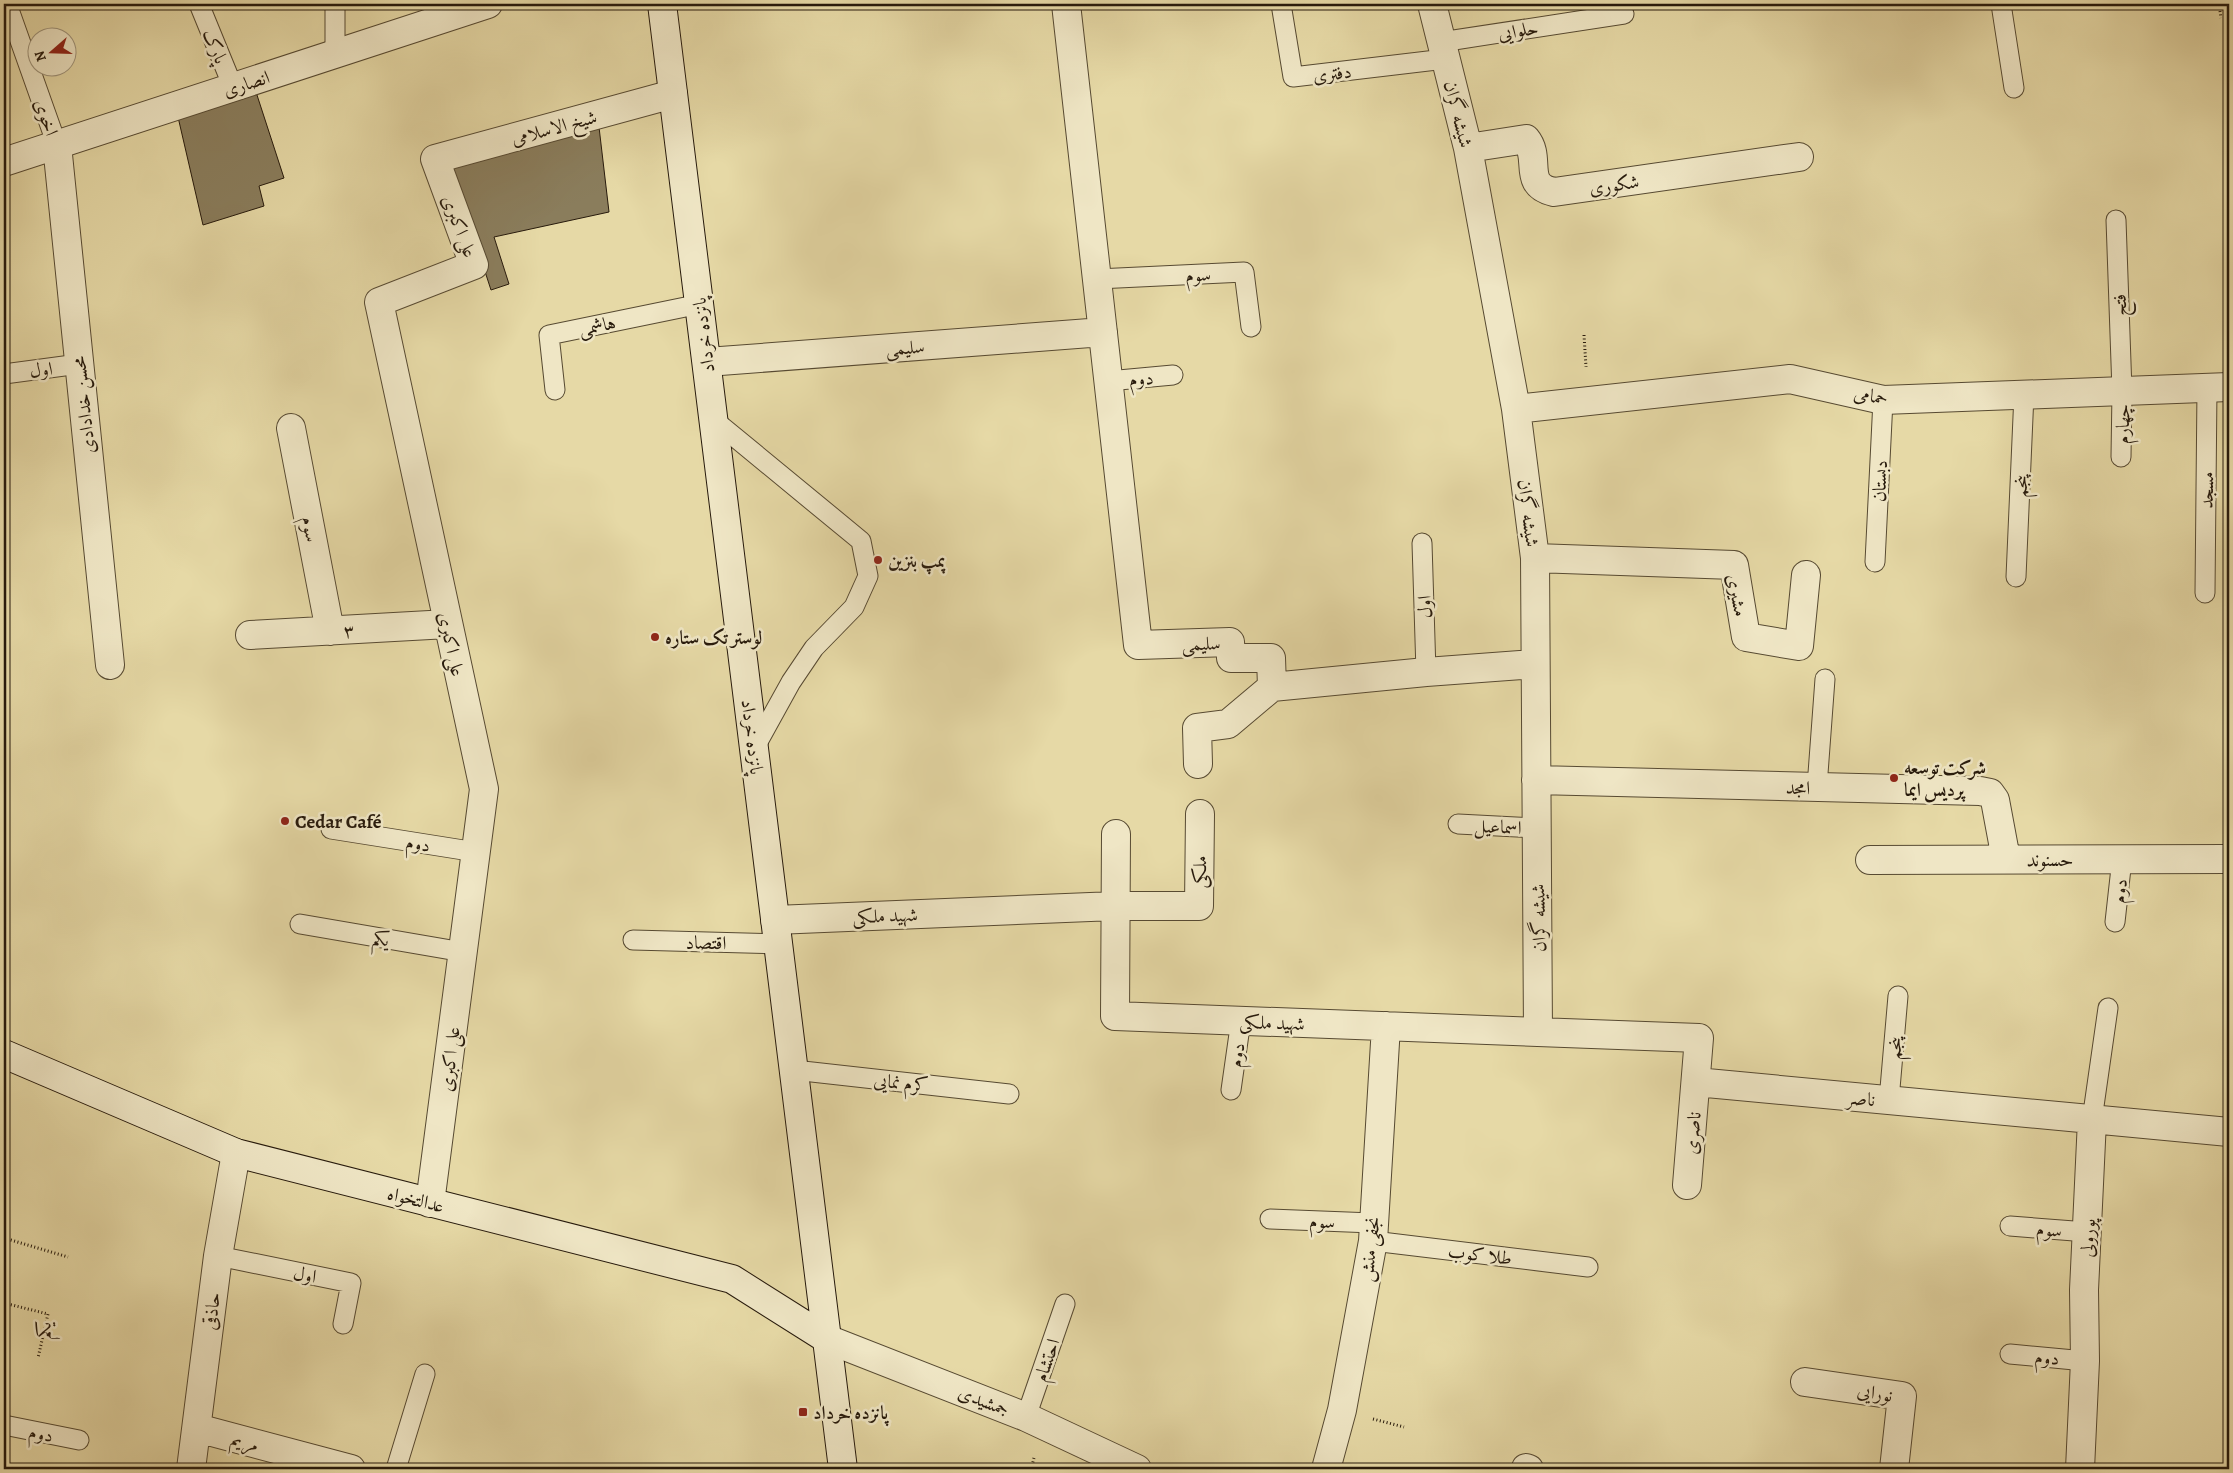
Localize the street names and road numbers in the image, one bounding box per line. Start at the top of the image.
street label: حلوایی [1496,15,1540,47]
street label: پارک [196,25,234,69]
street label: دفتری [1311,59,1353,89]
street label: انصاری [220,64,273,104]
street label: شیشه گران [1437,78,1479,150]
street label: اخوی [28,95,64,139]
street label: شیخ الاسلامی [508,104,601,156]
street label: شکوری [1587,169,1641,201]
street label: علی اکبری [434,191,483,262]
street label: سوم [1184,261,1212,292]
street label: فتح [2107,293,2137,317]
street label: پانزده خرداد [686,294,721,374]
street label: هاشمی [576,310,618,342]
street label: سلیمی [885,334,925,362]
street label: محسن خدادادی [66,354,102,455]
street label: اول [28,356,54,384]
street label: دوم [1128,365,1155,396]
street label: حمامی [1852,380,1890,412]
street label: چهارم [2110,404,2139,444]
street label: دبستان [1866,459,1894,503]
street label: مسجد [2194,471,2220,509]
street label: پنجم [2008,472,2039,498]
street label: شیشه گران [1511,478,1545,549]
street label: سوم [292,514,325,545]
street label: مشیری [1720,572,1754,619]
street label: اول [1412,595,1438,619]
street label: علی اکبری [431,610,471,679]
street label: ۳ [343,618,355,644]
street label: سلیمی [1181,630,1221,658]
street label: پانزده خرداد [735,698,770,778]
street label: امجد [1785,775,1810,801]
street label: اسماعیل [1473,813,1522,841]
street label: دوم [403,829,432,862]
street label: حسنوند [2027,847,2073,873]
street label: ملکی [1187,855,1213,889]
street label: دوم [2106,877,2137,905]
street label: شیشه گران [1525,884,1553,952]
street label: شهید ملکی [852,902,918,930]
street label: یکم [370,925,393,957]
street label: اقتصاد [685,930,727,956]
street label: شهید ملکی [1239,1009,1305,1037]
street label: علی اکبری [433,1025,468,1093]
street label: پنجم [1881,1034,1914,1061]
street label: دوم [1222,1041,1255,1070]
street label: کرم نمایی [872,1067,930,1102]
street label: ناصر [1844,1085,1876,1113]
street label: ناصری [1678,1110,1708,1156]
street label: عدالتخواه [385,1180,447,1220]
street label: سوم [1308,1209,1335,1238]
street label: نجفی منش [1353,1215,1387,1283]
street label: سوم [2035,1216,2063,1247]
street label: پورولی [2074,1217,2102,1258]
street label: طلا کوب [1446,1238,1513,1272]
street label: اول [291,1260,319,1290]
street label: حاذقی [197,1291,227,1332]
street label: یکم [30,1319,62,1341]
street label: احتشام [1027,1335,1069,1386]
street label: دوم [2033,1344,2060,1375]
street label: نورایی [1855,1377,1895,1409]
street label: جمشیدی [954,1379,1013,1423]
street label: دوم [26,1419,55,1452]
street label: مریم [227,1426,262,1461]

